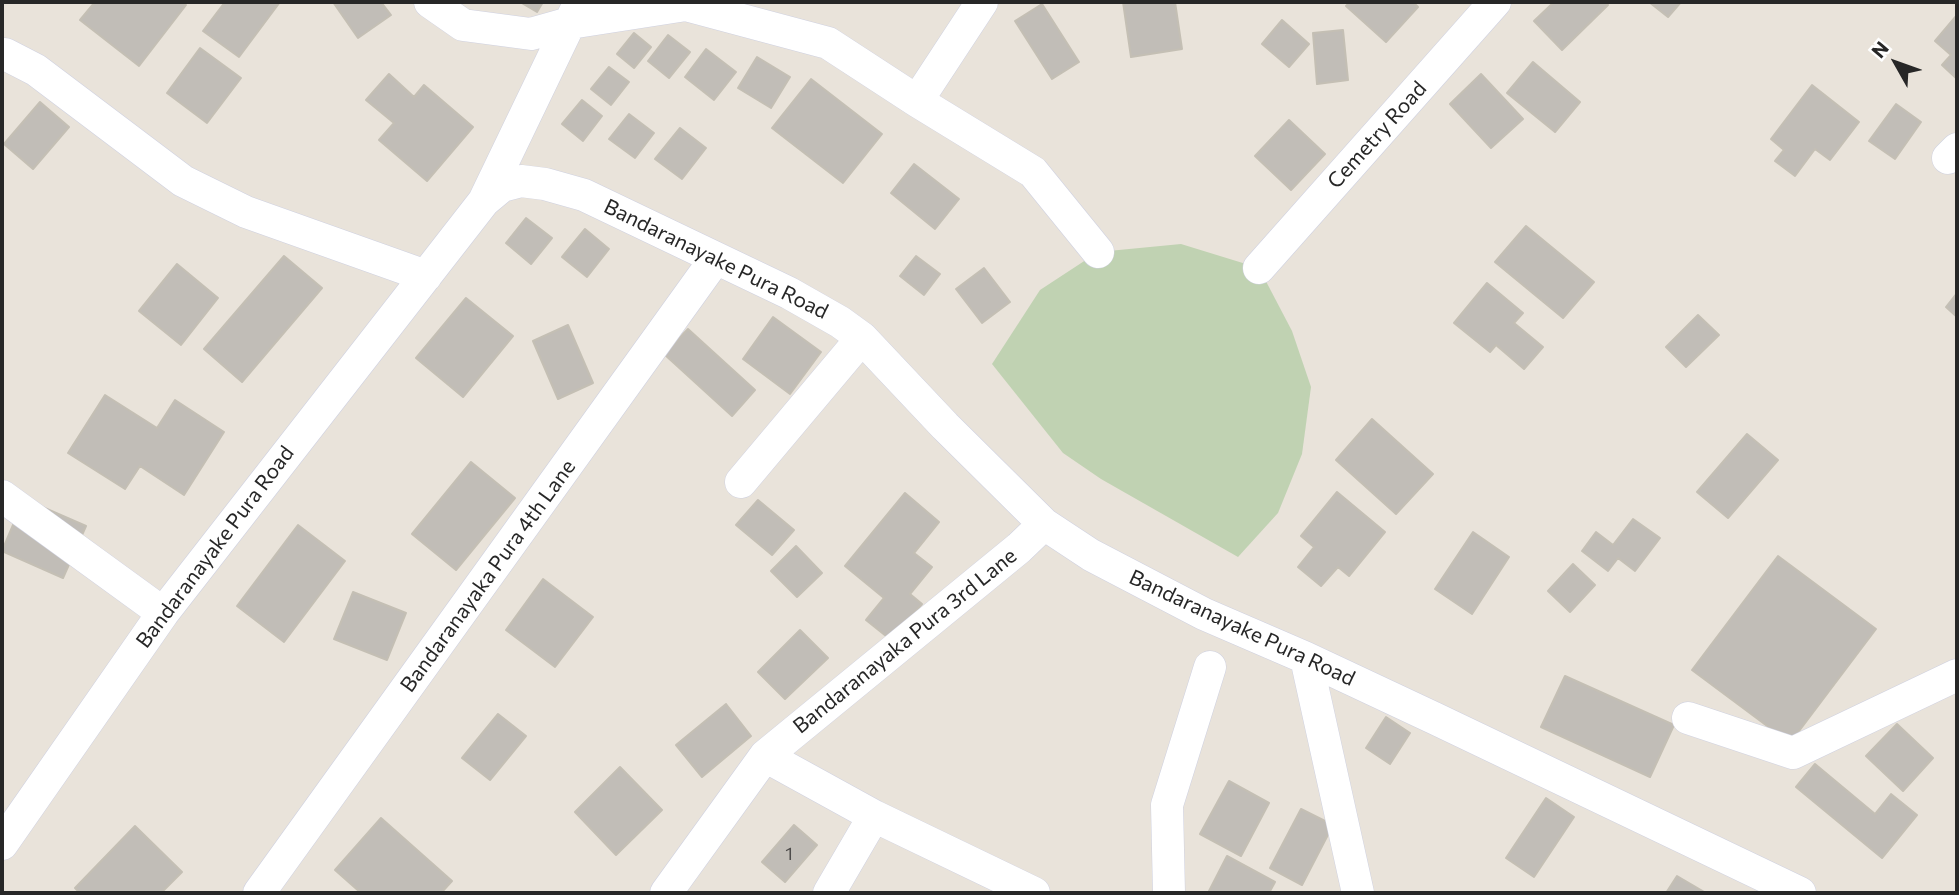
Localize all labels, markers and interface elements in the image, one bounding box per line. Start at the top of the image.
north arrow [1861,28,1931,98]
text: N [1866,36,1893,62]
street label: Cemetry Road [1322,76,1432,194]
street label: Bandaranayake Pura Road [600,194,832,324]
street label: Bandaranayake Pura Road [131,441,299,653]
street label: Bandaranayaka Pura 4th Lane [395,455,581,697]
street label: Bandaranayaka Pura 3rd Lane [788,543,1022,739]
street label: Bandaranayake Pura Road [1125,565,1359,691]
house number: 1 [785,843,793,865]

